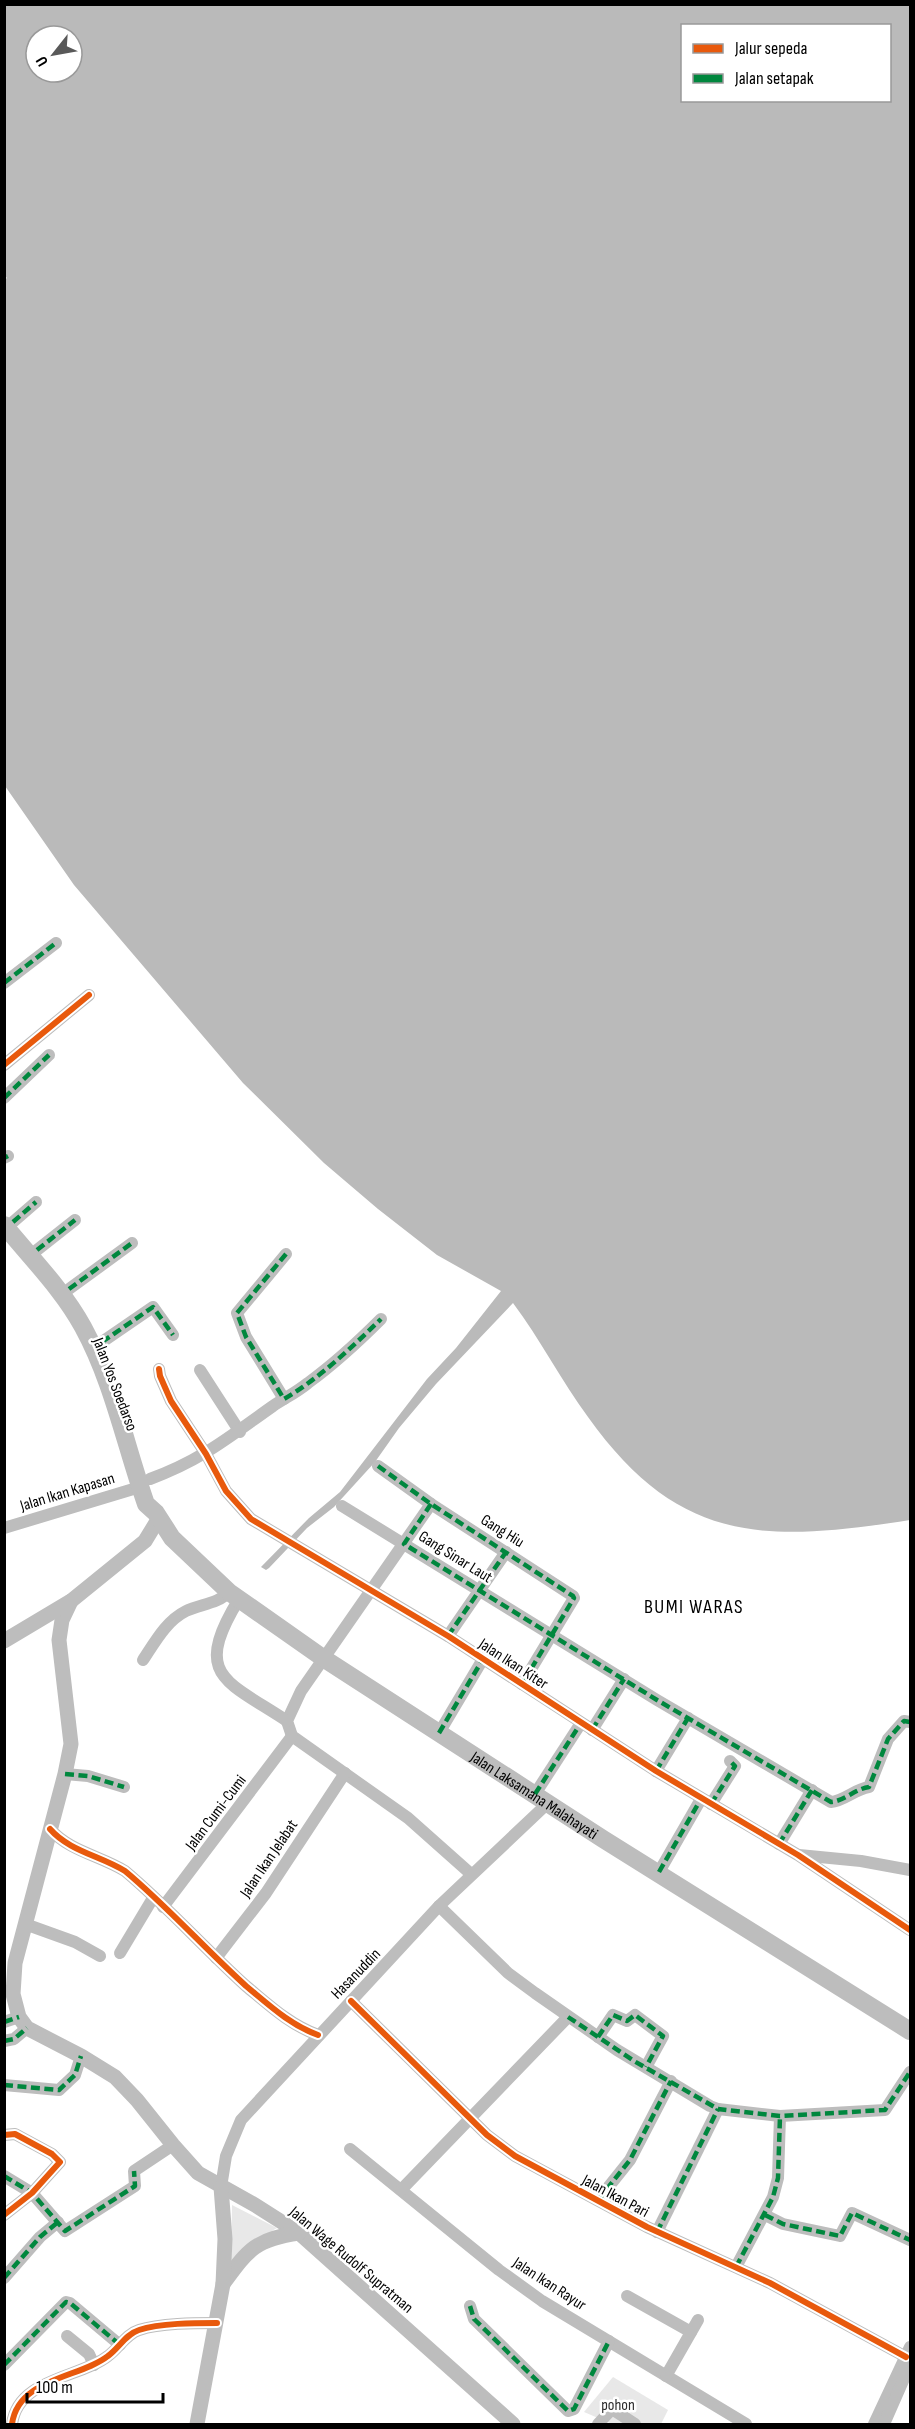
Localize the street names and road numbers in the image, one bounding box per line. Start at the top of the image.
street label: Jalan Yos Soedarso [88,1334,141,1434]
street label: Jalan Ikan Kapasan [17,1469,117,1516]
street label: Gang Hiu [477,1511,527,1552]
street label: Gang Sinar Laut [415,1527,496,1588]
street label: Jalan Ikan Kiter [474,1634,552,1694]
street label: Jalan Laksamana Malahayati [466,1748,601,1844]
street label: Jalan Cumi-Cumi [181,1772,251,1855]
street label: Jalan Ikan Jelabat [236,1816,302,1902]
street label: Hasanuddin [327,1945,385,2003]
street label: Jalan Ikan Pari [578,2170,652,2222]
street label: Jalan Wage Rudolf Supratman [285,2202,417,2317]
street label: Jalan Ikan Rayur [508,2253,590,2315]

